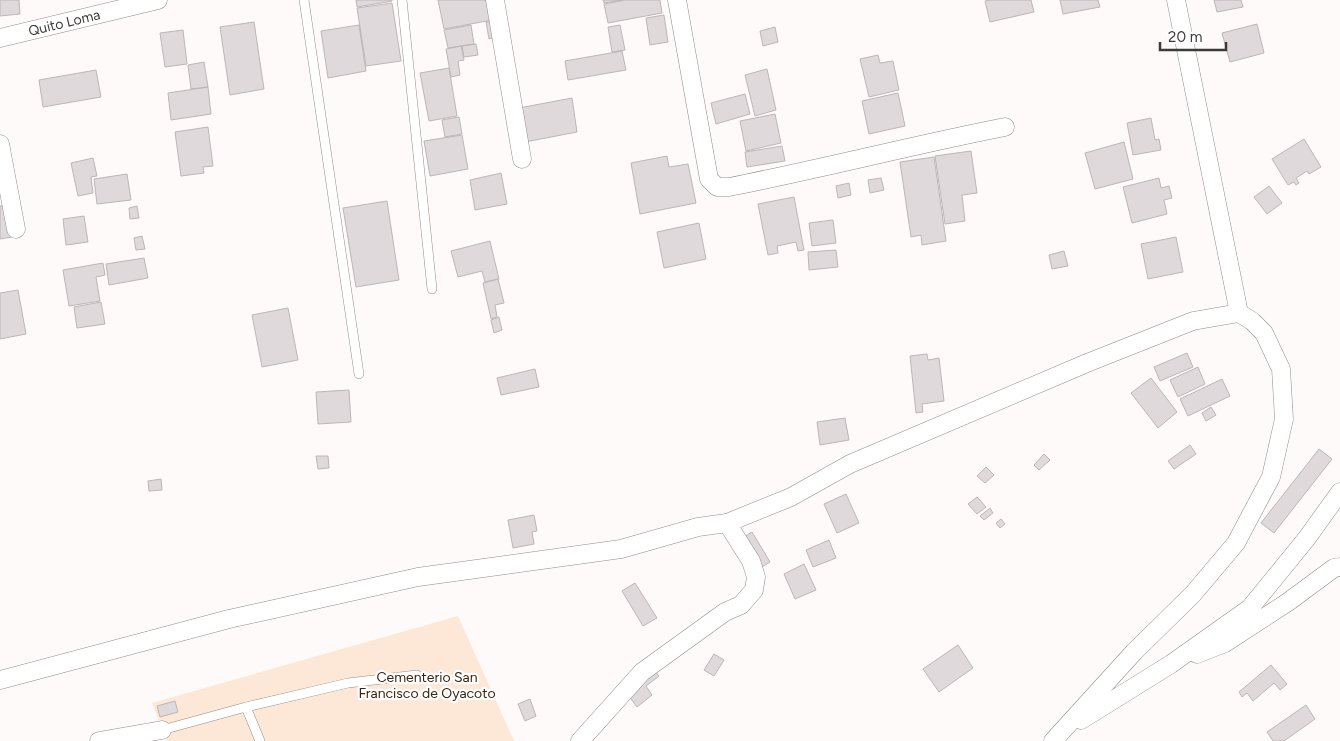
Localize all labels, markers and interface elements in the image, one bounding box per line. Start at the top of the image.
street label: Quito Loma [27,6,102,39]
scale bar [1160,20,1226,52]
text: 20 m [1168,28,1202,46]
park label: Cementerio San Francisco de Oyacoto [358,669,496,702]

